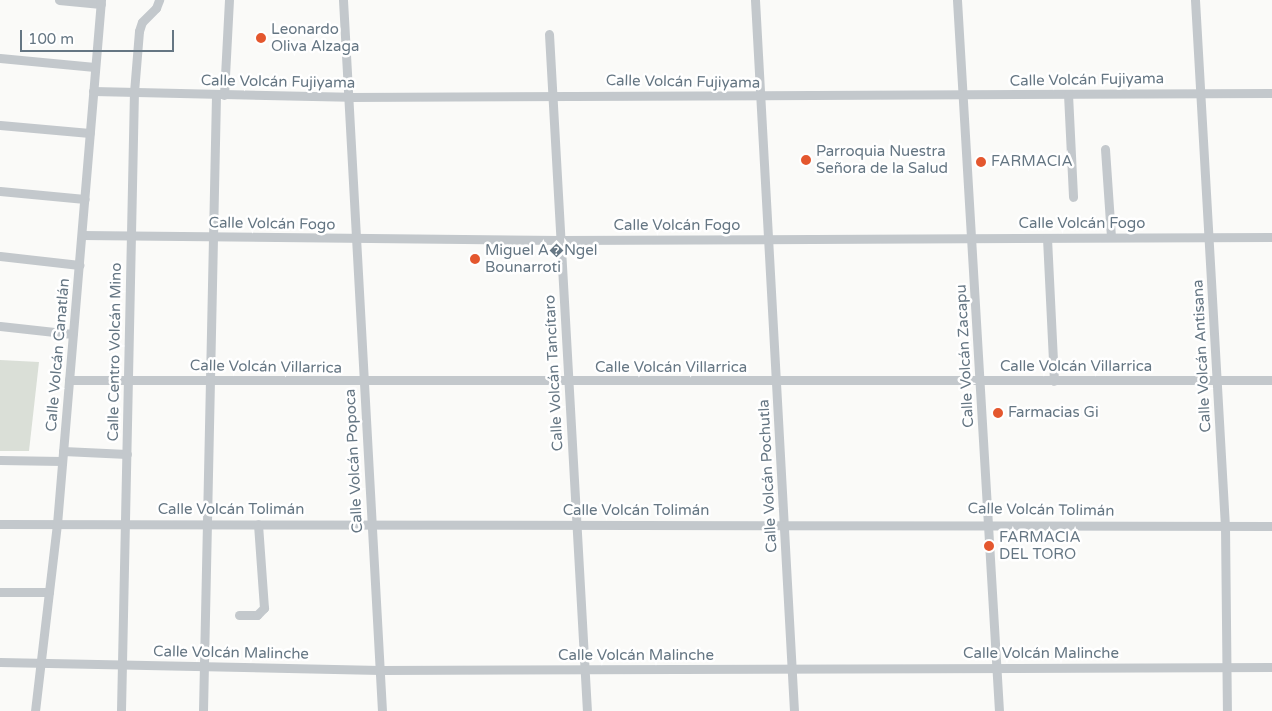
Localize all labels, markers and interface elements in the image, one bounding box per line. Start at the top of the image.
scale bar [22,20,176,52]
place label: Leonardo Oliva Alzaga [271,20,359,55]
text: 100 m [28,30,74,48]
marker: Leonardo Oliva Alzaga [255,32,267,44]
street label: Calle Volcán Fujiyama [1010,70,1164,90]
street label: Calle Volcán Fujiyama [201,72,355,92]
street label: Calle Volcán Fujiyama [606,72,760,92]
place label: Parroquia Nuestra Señora de la Salud [816,142,948,177]
place label: FARMACIA [991,153,1073,171]
marker: Parroquia Nuestra Señora de la Salud [800,154,812,166]
marker: FARMACIA [975,156,987,168]
street label: Calle Volcán Fogo [208,214,336,234]
street label: Calle Volcán Fogo [1019,215,1145,233]
street label: Calle Volcán Fogo [614,217,740,235]
place label: Miguel A�Ngel Bounarroti [485,241,598,276]
marker: Miguel A�Ngel Bounarroti [469,253,481,265]
street label: Calle Centro Volcán Mino [104,262,126,442]
street label: Calle Volcán Canatlán [42,278,74,432]
street label: Calle Volcán Antisana [1189,279,1215,433]
street label: Calle Volcán Zacapu [952,284,978,428]
street label: Calle Volcán Tancítaro [541,294,567,452]
street label: Calle Volcán Villarrica [190,357,342,377]
street label: Calle Volcán Villarrica [1000,358,1152,376]
street label: Calle Volcán Villarrica [595,359,747,377]
street label: Calle Volcán Popoca [341,388,367,534]
street label: Calle Volcán Pochutla [755,399,781,553]
place label: Farmacias Gi [1008,404,1099,422]
marker: Farmacias Gi [992,407,1004,419]
street label: Calle Volcán Tolimán [967,500,1115,520]
street label: Calle Volcán Tolimán [158,501,304,519]
street label: Calle Volcán Tolimán [563,502,709,520]
place label: FARMACIA DEL TORO [999,528,1081,563]
marker: FARMACIA DEL TORO [983,540,995,552]
street label: Calle Volcán Malinche [153,643,309,663]
street label: Calle Volcán Malinche [963,645,1119,663]
street label: Calle Volcán Malinche [558,647,714,665]

